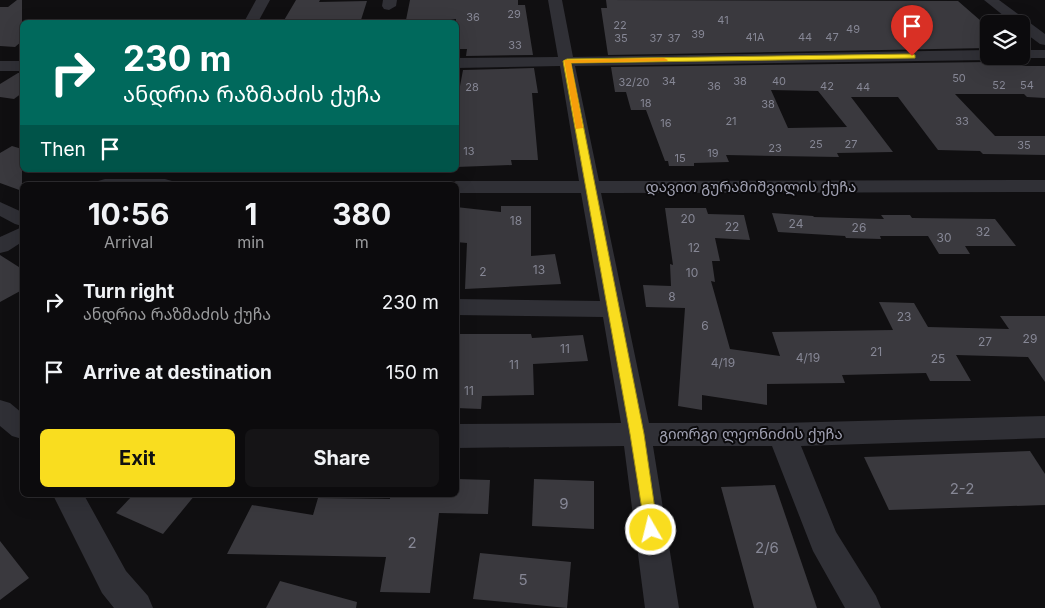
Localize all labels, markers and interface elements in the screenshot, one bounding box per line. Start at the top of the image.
pin [891,5,933,56]
house number: 29 [507,7,521,21]
house number: 36 [466,10,480,24]
icon: arrive [898,12,926,40]
house number: 41 [717,13,729,27]
map controls [980,15,1030,65]
button: layers [980,15,1030,65]
house number: 22 [613,18,627,32]
house number: 49 [846,22,860,36]
house number: 39 [691,27,705,41]
house number: 41A [746,30,765,44]
house number: 44 [798,30,812,44]
house number: 47 [825,30,839,44]
house number: 35 [614,31,628,45]
house number: 37 [649,31,663,45]
house number: 37 [667,31,681,45]
text: 230 m [123,37,231,79]
house number: 33 [508,38,522,52]
icon: right [40,40,105,105]
house number: 50 [952,71,966,85]
house number: 34 [662,74,676,88]
house number: 38 [733,74,747,88]
house number: 40 [772,74,786,88]
house number: 32/20 [618,75,650,89]
house number: 52 [992,78,1006,92]
house number: 54 [1020,78,1034,92]
house number: 36 [707,79,721,93]
house number: 42 [820,79,834,93]
house number: 28 [465,80,479,94]
house number: 44 [856,80,870,94]
text: ანდრია რაზმაძის ქუჩა [123,81,381,107]
house number: 18 [640,96,652,110]
house number: 38 [761,97,775,111]
house number: 21 [725,114,737,128]
house number: 33 [955,114,969,128]
house number: 16 [660,116,672,130]
icon: arrive [96,135,124,163]
house number: 25 [809,137,823,151]
house number: 27 [845,137,857,151]
text: Then [40,138,86,161]
house number: 35 [1017,138,1031,152]
house number: 23 [768,141,782,155]
house number: 13 [463,144,475,158]
house number: 19 [707,146,719,160]
house number: 15 [674,151,686,165]
street label: დავით გურამიშვილის ქუჩა [646,177,856,196]
text: 10:56 [88,196,170,232]
text: 1 [244,196,257,232]
text: 380 [332,196,391,232]
house number: 20 [681,211,695,226]
house number: 18 [510,213,522,228]
house number: 24 [789,216,804,231]
house number: 22 [725,219,739,234]
house number: 26 [852,220,866,235]
house number: 32 [976,224,990,239]
house number: 30 [937,230,951,245]
text: Arrival [104,232,153,252]
text: min [237,232,265,252]
text: m [355,232,369,252]
house number: 12 [688,240,700,255]
house number: 13 [533,262,545,277]
house number: 2 [479,264,487,279]
house number: 10 [686,265,698,280]
text: Turn right [83,280,174,303]
icon: right [40,288,68,316]
house number: 8 [668,289,676,304]
text: 230 m [382,291,439,314]
text: ანდრია რაზმაძის ქუჩა [83,304,271,324]
house number: 23 [897,309,911,324]
house number: 6 [701,318,709,333]
house number: 29 [1023,331,1037,346]
house number: 27 [978,334,992,349]
house number: 11 [560,341,570,356]
house number: 21 [870,344,882,359]
house number: 4/19 [796,350,820,365]
house number: 25 [931,351,945,366]
house number: 4/19 [711,355,735,370]
house number: 11 [509,357,519,372]
icon: arrive [40,358,68,386]
text: Arrive at destination [83,361,272,384]
text: 150 m [386,361,439,384]
house number: 11 [464,383,474,398]
street label: გიორგი ლეონიძის ქუჩა [659,424,843,443]
button: Exit [40,429,235,487]
button: Share [245,429,439,487]
house number: 2-2 [950,479,974,498]
house number: 9 [559,494,569,513]
position arrow [624,503,676,555]
house number: 2 [407,533,417,552]
house number: 2/6 [755,538,779,557]
house number: 5 [518,570,528,589]

